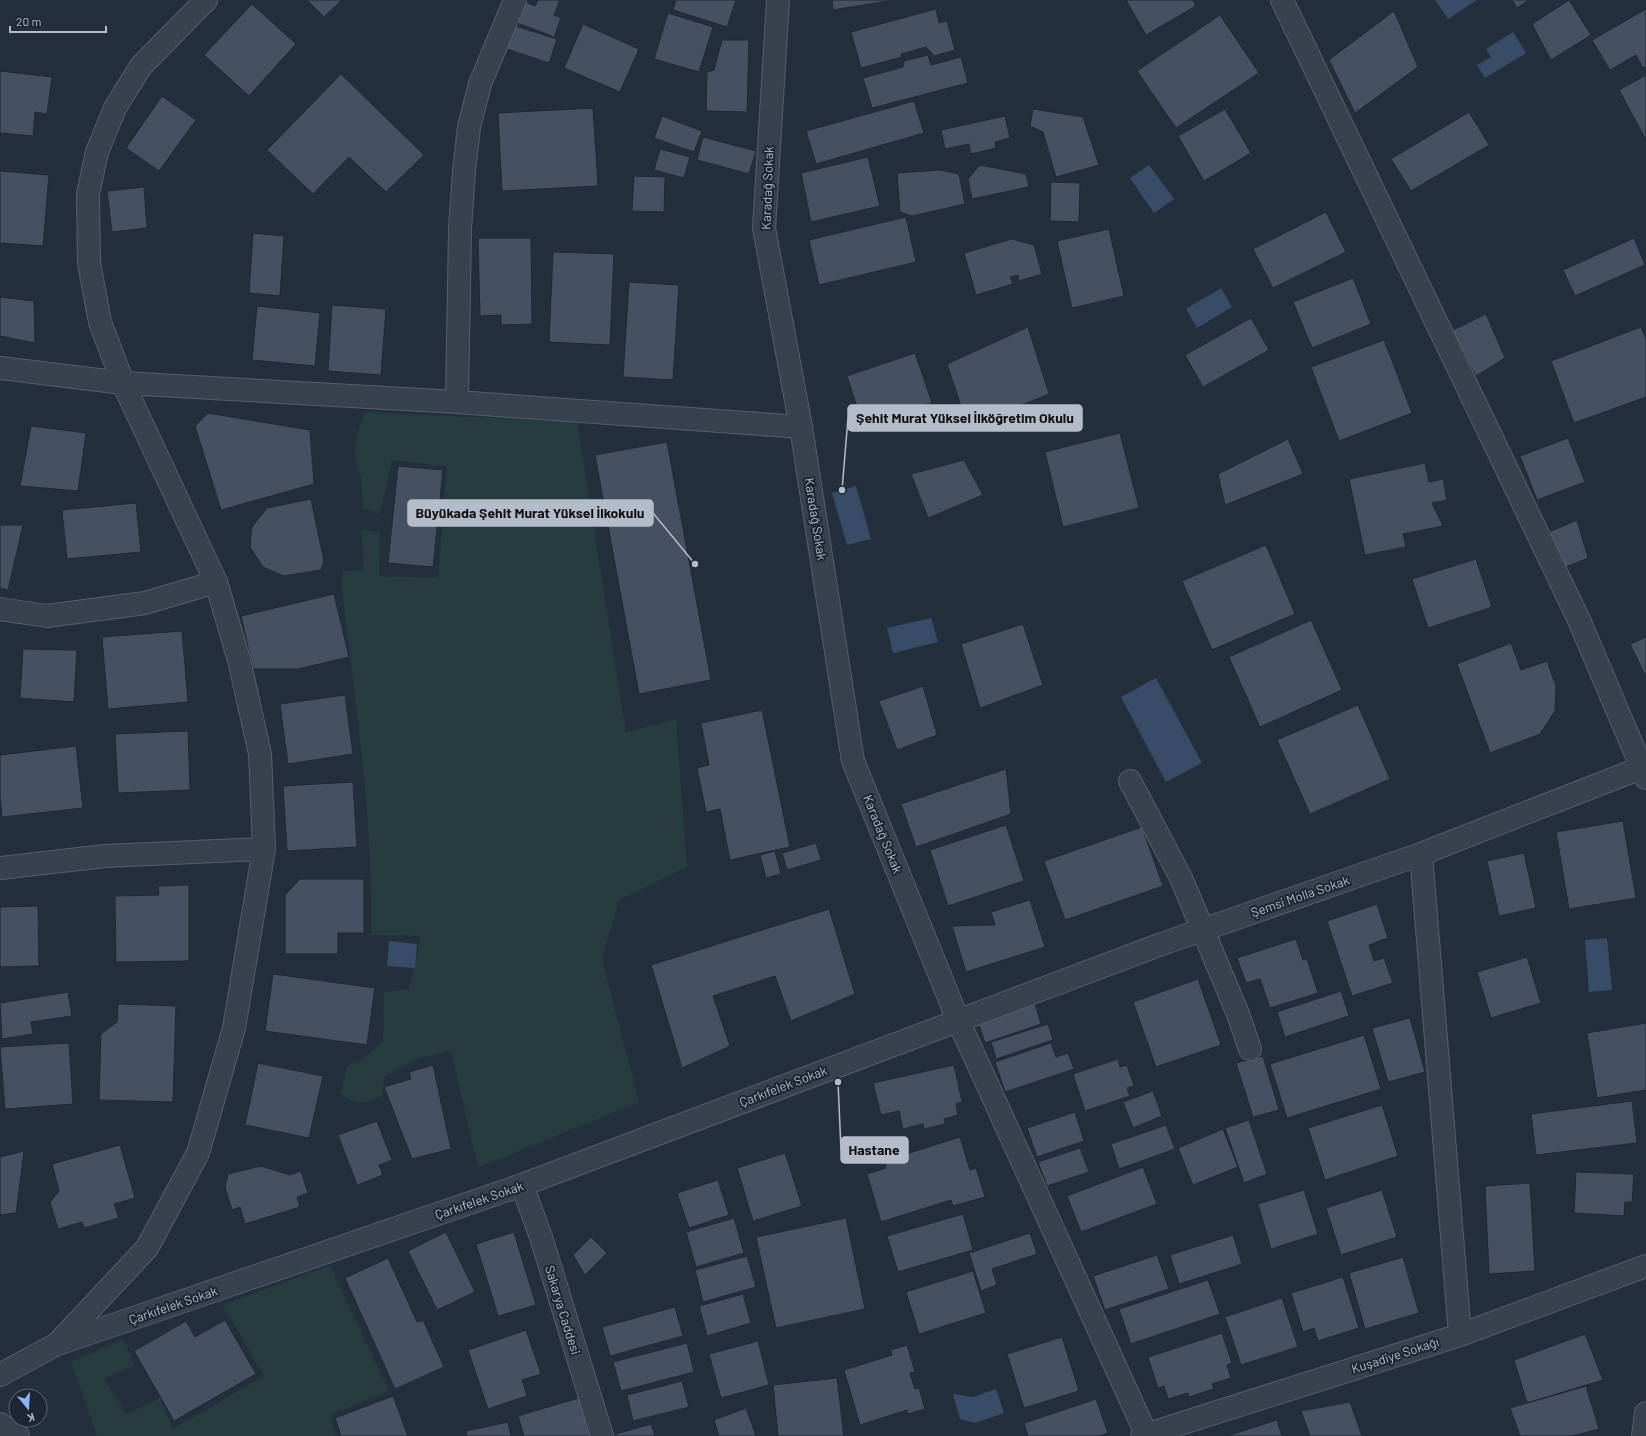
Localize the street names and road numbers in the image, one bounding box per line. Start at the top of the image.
street label: Karadağ Sokak [758,146,776,230]
street label: Karadağ Sokak [802,477,831,562]
street label: Karadağ Sokak [860,792,906,876]
street label: Şemsi Molla Sokak [1249,871,1352,920]
street label: Çarkıfelek Sokak [737,1062,830,1110]
street label: Çarkıfelek Sokak [433,1177,526,1223]
street label: Sakarya Caddesi [542,1263,584,1357]
street label: Çarkıfelek Sokak [127,1282,220,1328]
street label: Kuşadiye Sokağı [1349,1333,1441,1377]

